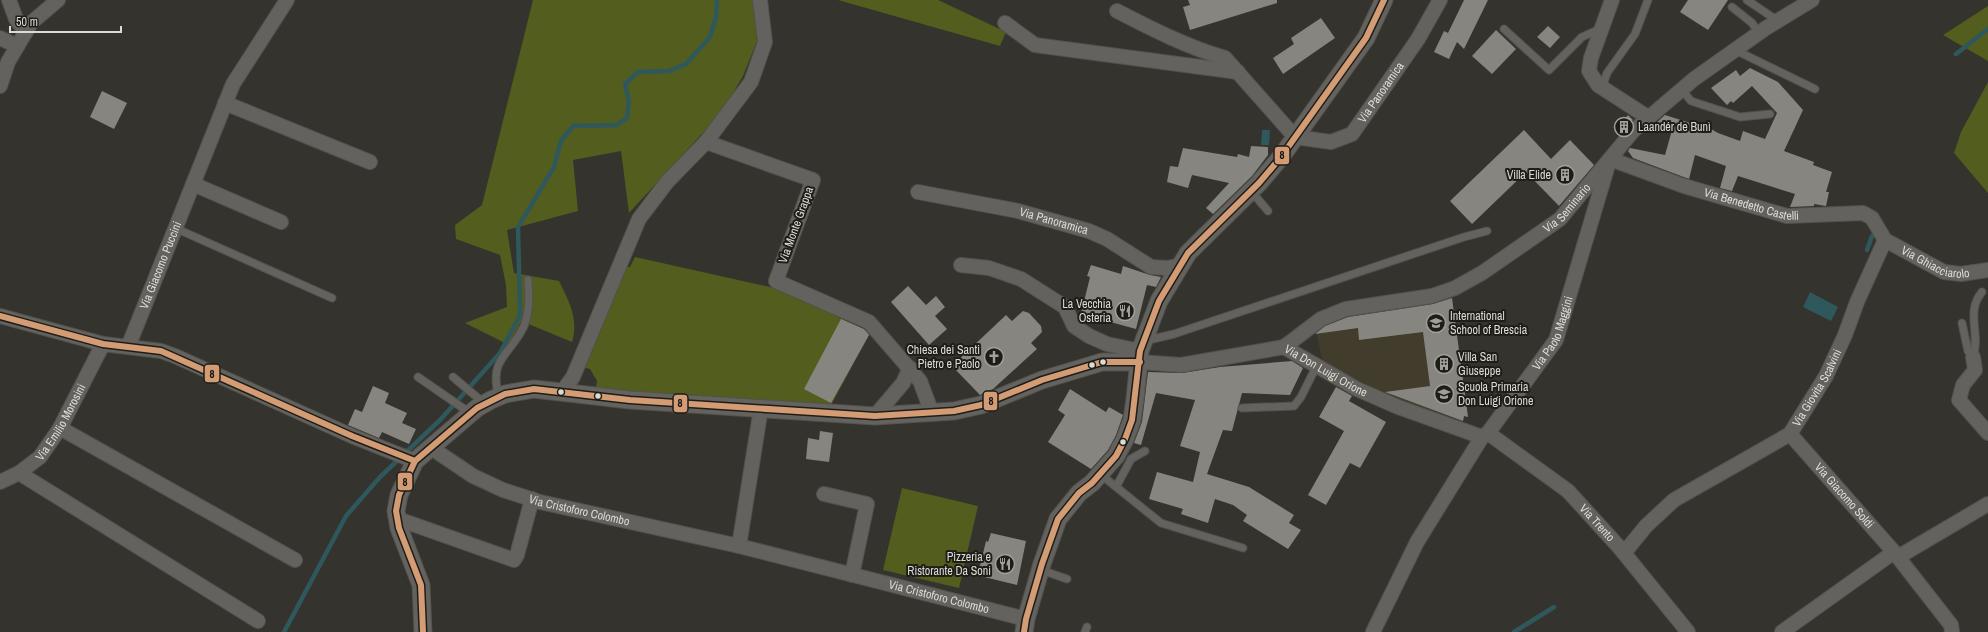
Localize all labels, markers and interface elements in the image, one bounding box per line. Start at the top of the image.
scale bar [10,8,121,34]
text: 50 m [16,14,38,30]
street label: Via Panoramica [1354,58,1408,126]
building icon: Laandér de Bunì [1613,116,1635,138]
place label: Laandér de Bunì [1638,119,1711,135]
line badge: 8 [1274,146,1290,165]
text: 8 [1279,148,1285,162]
building icon: Villa Elide [1554,164,1576,186]
place label: Villa Elide [1507,167,1551,183]
street label: Via Seminario [1540,180,1594,236]
street label: Via Monte Grappa [775,184,817,265]
street label: Via Benedetto Castelli [1702,184,1799,224]
street label: Via Panoramica [1018,204,1090,238]
street label: Via Giacomo Puccini [136,219,185,311]
street label: Via Ghiacciarolo [1898,242,1971,282]
street label: Via Paolo Maggini [1529,294,1577,373]
place label: La Vecchia Osteria [1062,296,1112,326]
restaurant icon: La Vecchia Osteria [1114,300,1136,322]
place label: International School of Brescia [1450,308,1528,338]
school or university icon: International School of Brescia [1425,312,1447,334]
street label: Via Don Luigi Orione [1282,341,1370,401]
place label: Chiesa dei Santi Pietro e Paolo [907,342,980,372]
church icon: Chiesa dei Santi Pietro e Paolo [983,346,1005,368]
street label: Via Giovita Scalvini [1788,347,1845,430]
place label: Villa San Giuseppe [1458,349,1501,379]
building icon: Villa San Giuseppe [1433,353,1455,375]
unlabelled marker [1098,357,1108,367]
unlabelled marker [1087,360,1097,370]
line badge: 8 [204,364,220,383]
text: 8 [209,367,215,381]
place label: Scuola Primaria Don Luigi Orione [1458,379,1534,409]
street label: Via Emilio Morosini [32,381,89,464]
school or university icon: Scuola Primaria Don Luigi Orione [1433,383,1455,405]
unlabelled marker [556,387,566,397]
unlabelled marker [593,391,603,401]
line badge: 8 [983,391,998,411]
line badge: 8 [673,394,688,413]
text: 8 [988,394,994,408]
text: 8 [677,396,683,410]
unlabelled marker [1118,437,1128,447]
street label: Via Giacomo Soldi [1811,459,1878,532]
line badge: 8 [397,472,413,491]
text: 8 [402,475,408,489]
street label: Via Cristoforo Colombo [527,491,631,530]
street label: Via Trento [1576,501,1618,545]
place label: Pizzeria e Ristorante Da Soni [907,549,991,579]
restaurant icon: Pizzeria e Ristorante Da Soni [994,553,1016,575]
street label: Via Cristoforo Colombo [887,576,991,617]

